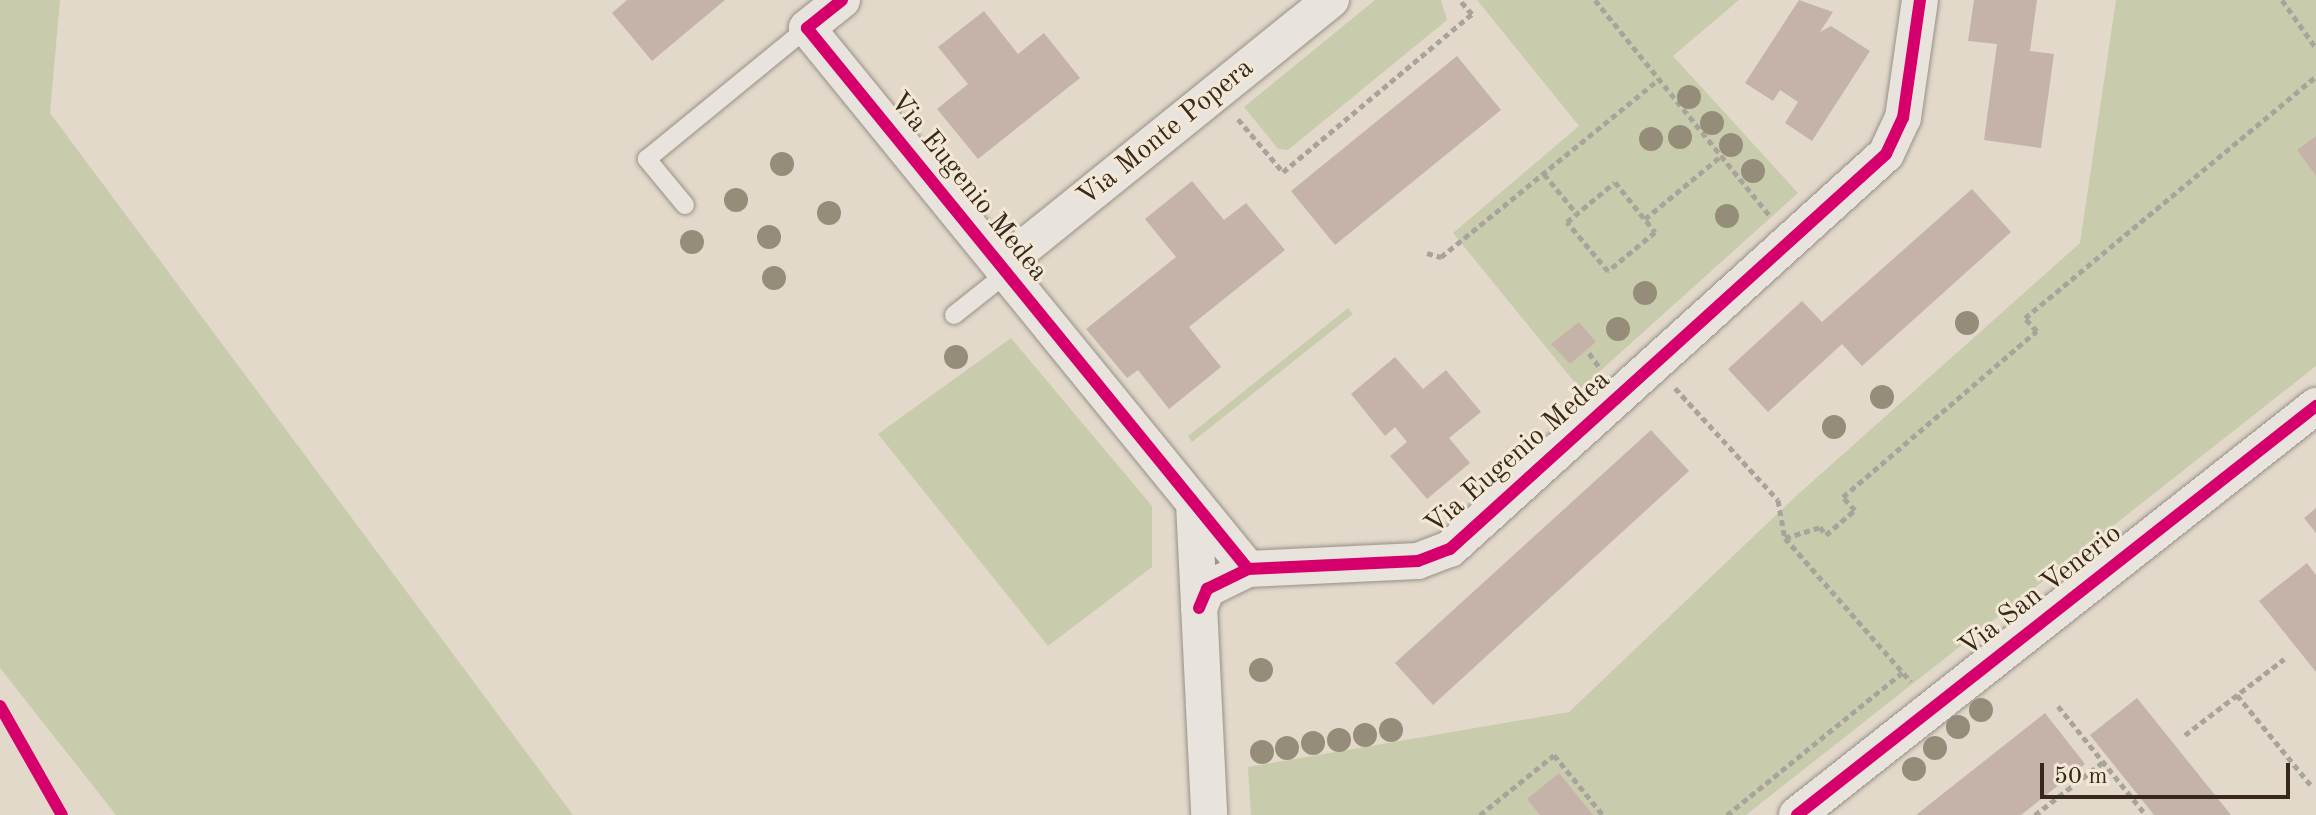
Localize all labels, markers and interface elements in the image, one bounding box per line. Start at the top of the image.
street label: Via Monte Popera [1071,52,1261,214]
street label: Via Eugenio Medea [881,86,1055,288]
street label: Via Eugenio Medea [1419,364,1617,542]
street label: Via San Venerio [1953,517,2129,665]
scale bar [2044,747,2294,797]
text: 50 m [2054,765,2108,789]

